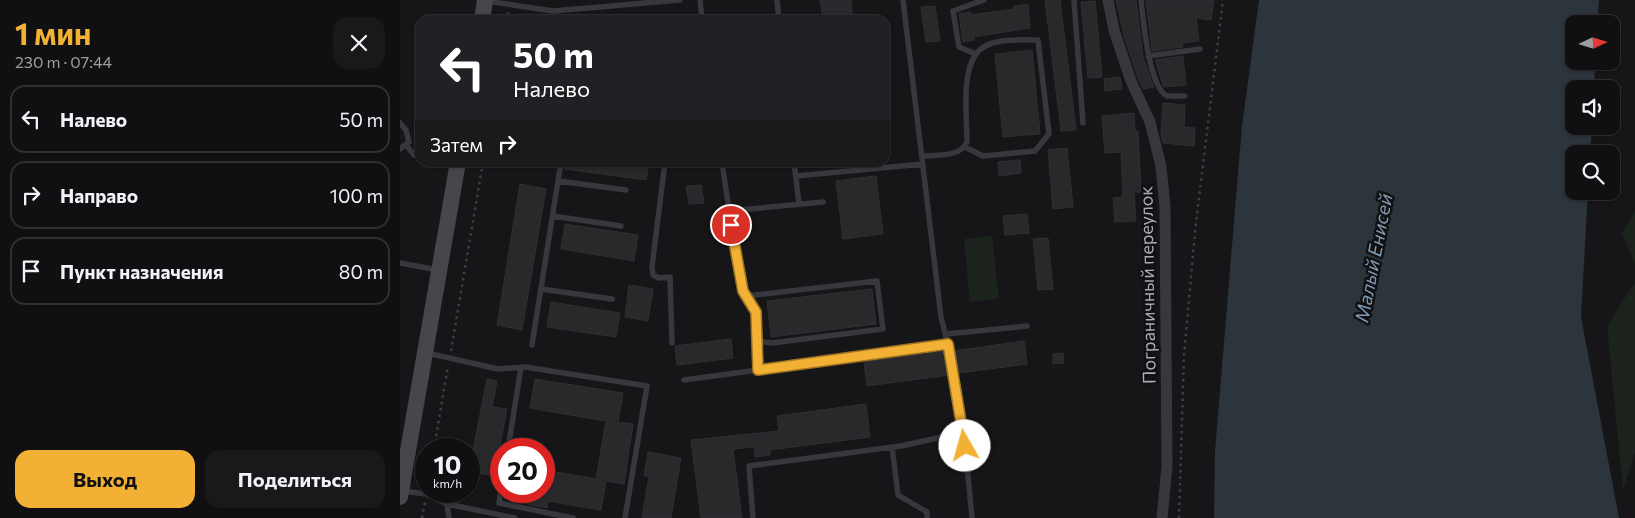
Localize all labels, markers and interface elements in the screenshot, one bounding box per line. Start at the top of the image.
text: 1 мин [15,14,91,51]
north arrow [1565,15,1620,70]
map controls [1565,15,1620,200]
button: close [333,17,385,69]
text: 50 m [513,32,594,75]
icon: left [430,35,495,100]
text: 230 m · 07:44 [15,52,112,71]
text: Налево [513,75,590,102]
button: sound [1565,80,1620,135]
icon: left [17,105,45,133]
text: Налево [60,108,127,131]
text: 50 m [339,108,383,131]
icon: right [493,130,521,158]
text: Затем [430,133,483,156]
button: search [1565,145,1620,200]
icon: right [17,181,45,209]
text: Направо [60,184,138,207]
text: 100 m [330,184,383,207]
street label: Пограничный переулок [1134,185,1160,384]
water label: Малый Енисей [1349,192,1397,324]
pin [710,204,752,246]
icon: arrive [717,211,745,239]
icon: arrive [17,257,45,285]
text: Пункт назначения [60,260,223,283]
text: 80 m [339,260,383,283]
position arrow [938,419,990,471]
speed limit sign: 20 [490,438,555,503]
text: 10 [434,449,461,479]
button: Выход [15,450,195,508]
button: Поделиться [205,450,385,508]
text: km/h [433,476,462,490]

